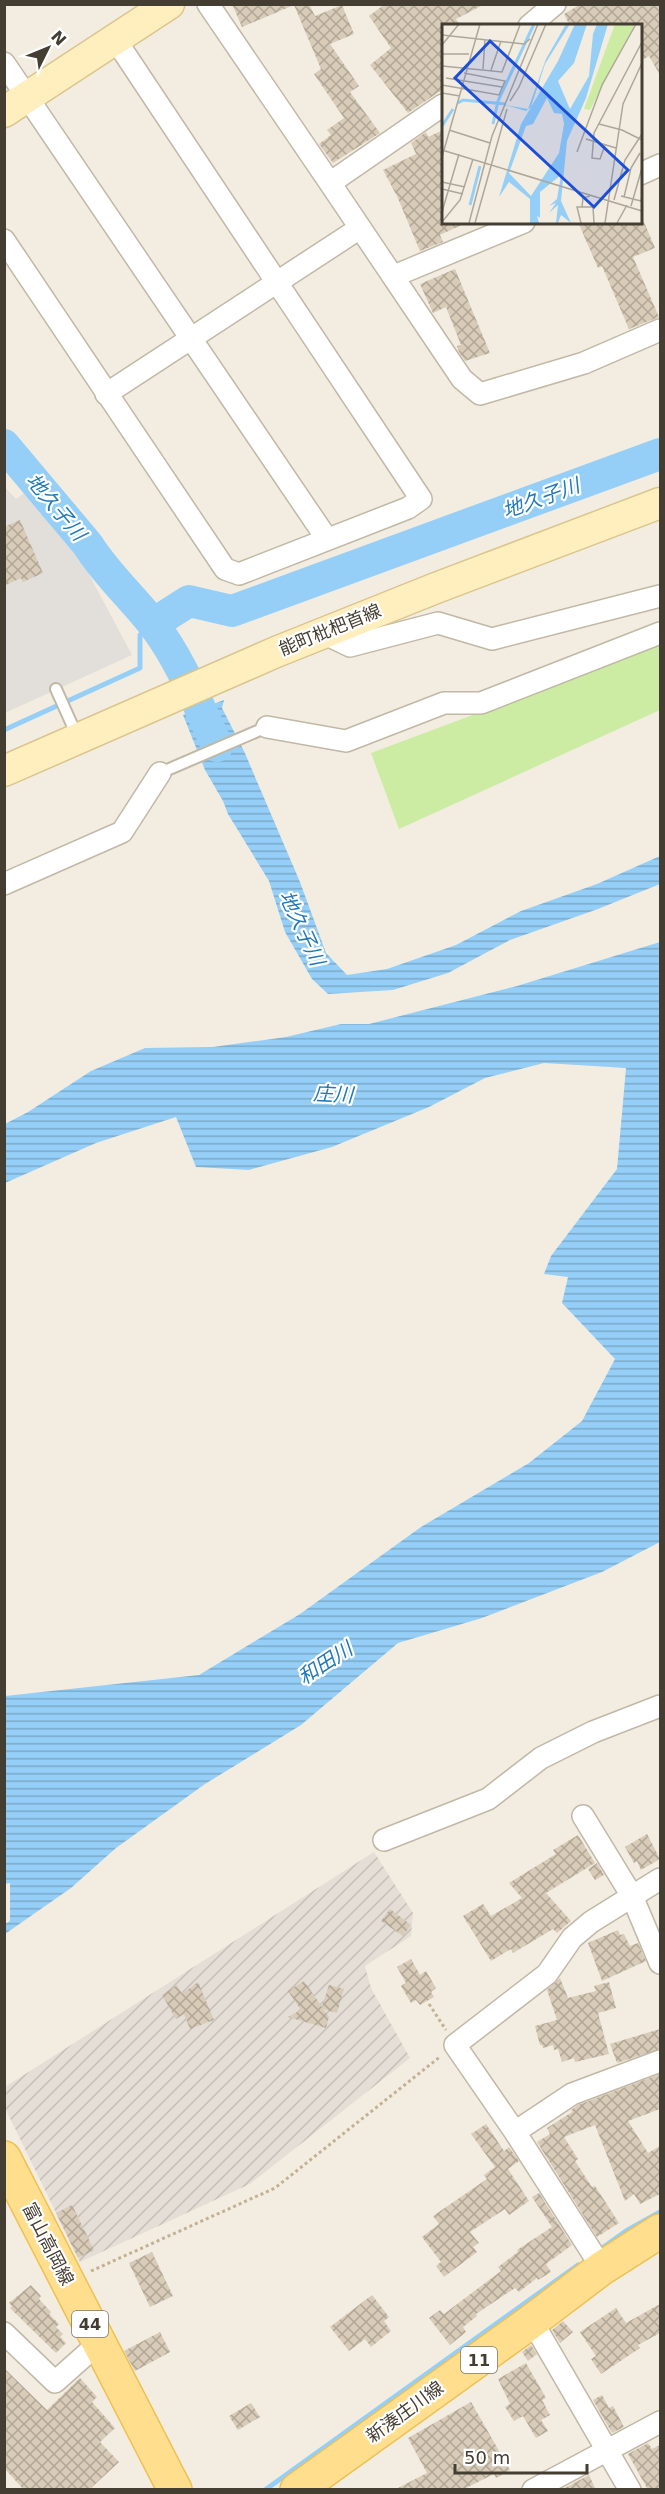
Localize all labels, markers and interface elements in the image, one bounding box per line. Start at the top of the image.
north arrow [18,18,78,78]
inset map [442,24,641,224]
text: N [47,27,70,49]
water label: 地久子川 [21,469,92,547]
water label: 地久子川 [499,472,585,523]
street label: 能町枇杷首線 [276,600,384,660]
water label: 地久子川 [274,887,331,971]
water label: 庄川 [312,1081,356,1107]
water label: 和田川 [293,1636,358,1689]
street label: 富山高岡線 [19,2199,78,2289]
road number: 44 [72,2311,108,2337]
road number: 11 [461,2347,497,2373]
street label: 新湊庄川線 [362,2377,447,2447]
scale bar [455,2437,587,2475]
text: 50 m [464,2447,510,2468]

